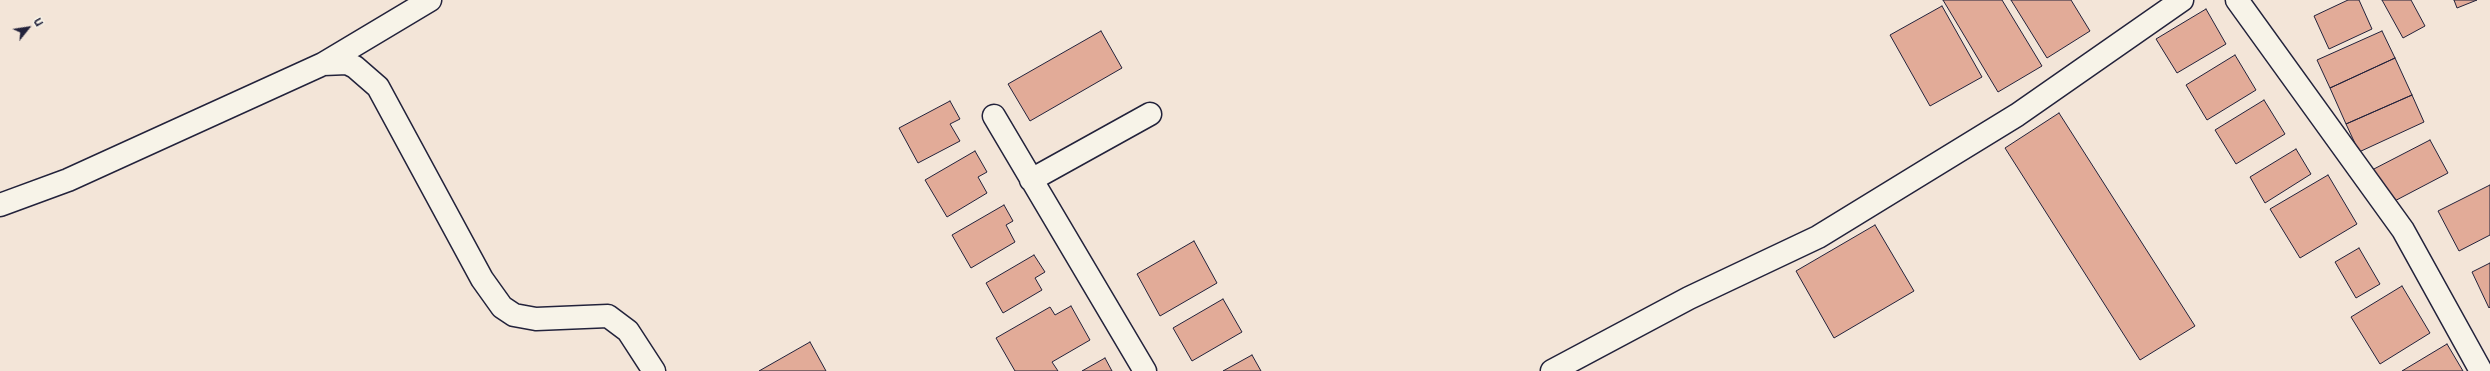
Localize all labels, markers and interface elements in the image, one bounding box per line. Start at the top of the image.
north arrow [8,8,48,48]
text: U [30,15,47,29]

